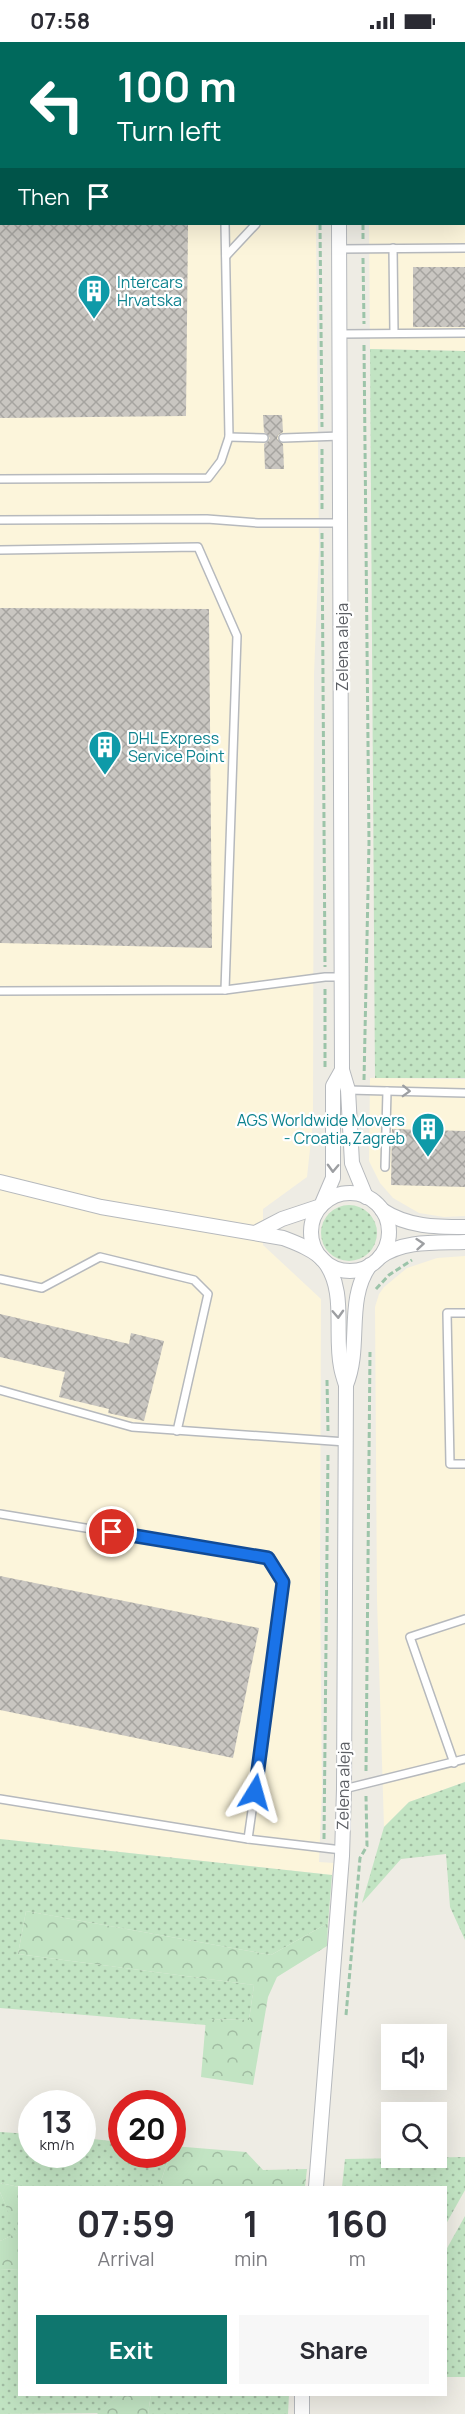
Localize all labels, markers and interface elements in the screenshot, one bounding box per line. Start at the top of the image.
text: 07:58 [30,6,90,36]
text: 100 m [117,57,237,115]
icon: left [18,66,96,144]
text: Turn left [117,112,221,149]
icon: arrive [82,180,115,213]
text: Then [18,182,70,212]
place label: Intercars Hrvatska [117,271,183,311]
building icon: Intercars Hrvatska [76,273,112,320]
street label: Zelena aleja [331,603,353,691]
place label: DHL Express Service Point [128,727,225,767]
building icon: DHL Express Service Point [87,729,123,776]
one-way arrow [402,1085,411,1098]
place label: AGS Worldwide Movers - Croatia,Zagreb [237,1109,405,1149]
building icon: AGS Worldwide Movers - Croatia,Zagreb [410,1111,446,1158]
one-way arrow [327,1164,340,1173]
one-way arrow [415,1238,424,1251]
one-way arrow [332,1310,345,1319]
pin [86,1506,137,1557]
icon: arrive [95,1515,128,1548]
street label: Zelena aleja [331,1742,355,1830]
position arrow [223,1760,287,1824]
map controls [381,2024,447,2168]
button: sound [381,2024,447,2090]
speed limit sign: 20 [108,2090,186,2168]
text: 13 [42,2101,72,2142]
button: search [381,2102,447,2168]
text: km/h [40,2134,74,2155]
text: 07:59 [77,2199,175,2248]
text: 1 [243,2199,259,2248]
text: 160 [326,2199,388,2248]
text: Arrival [98,2245,155,2272]
text: min [234,2245,268,2272]
text: m [349,2245,366,2272]
button: Exit [36,2315,227,2384]
button: Share [239,2315,429,2384]

